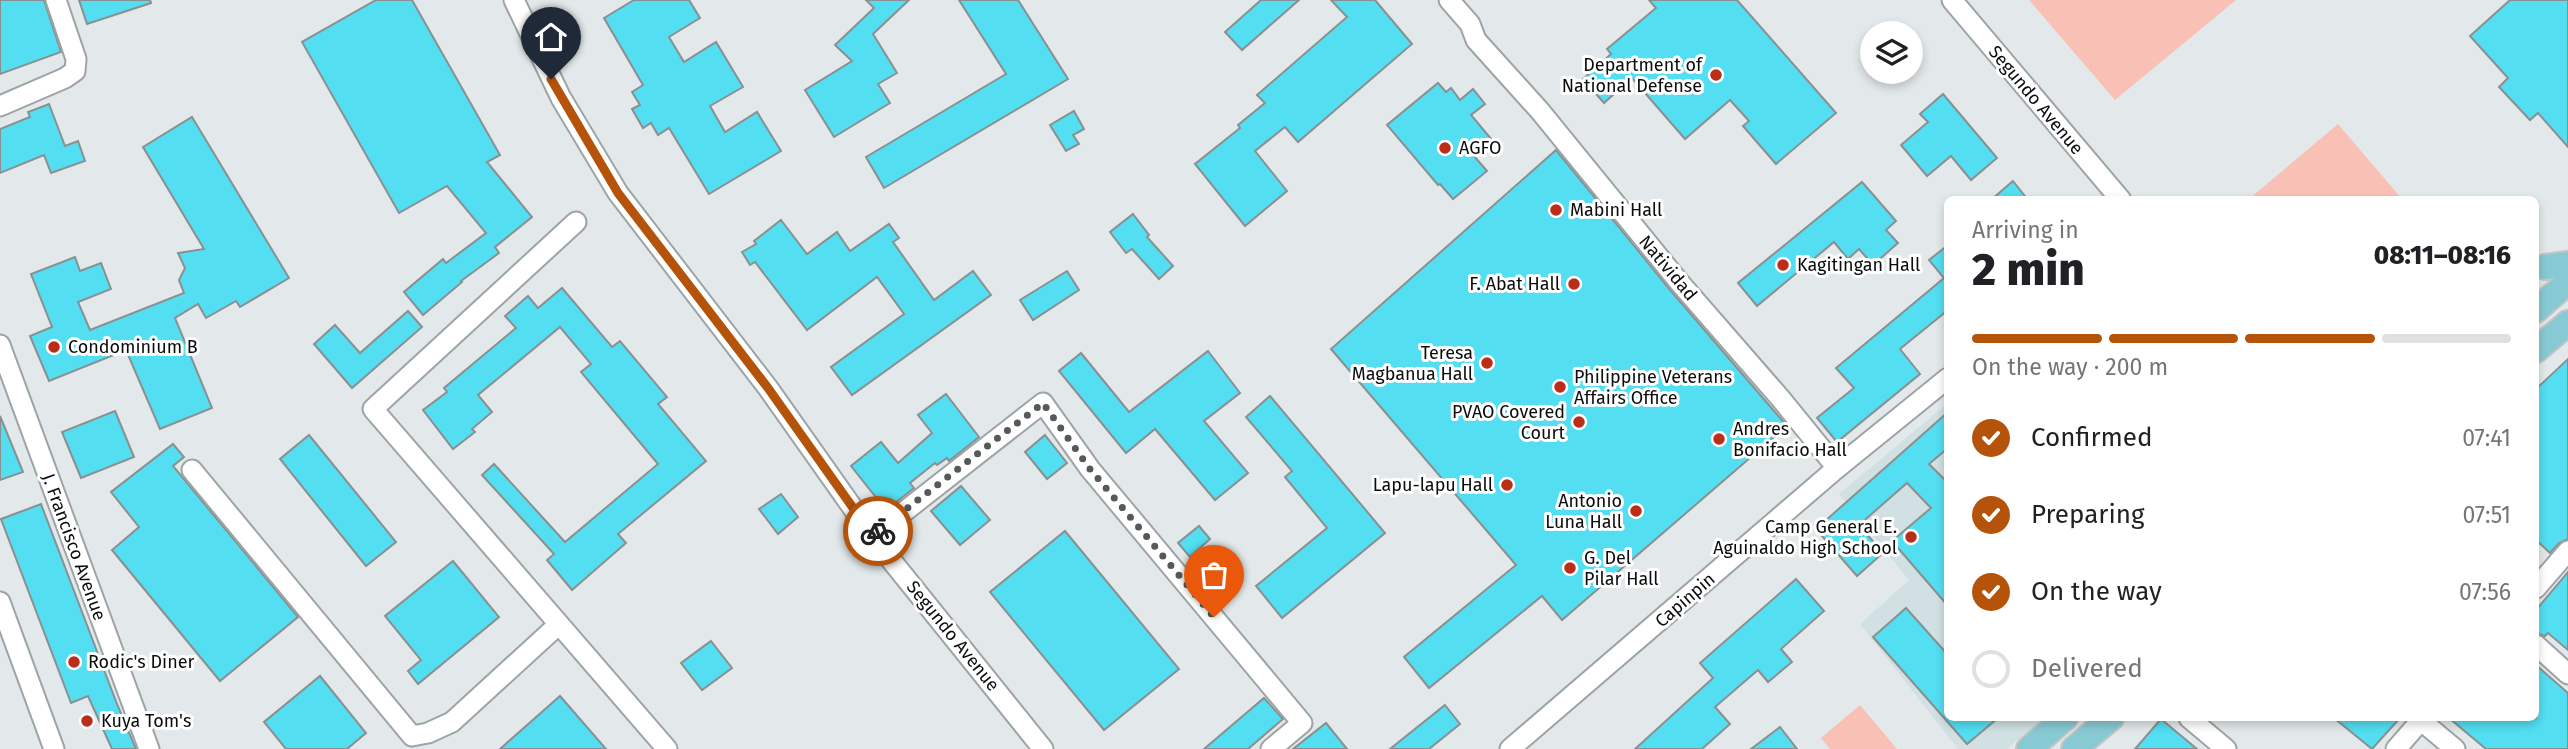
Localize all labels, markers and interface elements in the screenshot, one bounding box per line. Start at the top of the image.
pin [521,7,581,79]
icon: home [532,18,570,56]
map controls [1860,21,1923,84]
button: layers [1860,21,1923,84]
street label: Segundo Avenue [1984,41,2088,159]
place label: Department of National Defense [1562,54,1704,97]
marker: Department of National Defense [1708,67,1724,83]
place label: AGFO [1459,137,1501,159]
marker: AGFO [1437,140,1453,156]
place label: Mabini Hall [1570,199,1662,221]
marker: Mabini Hall [1548,202,1564,218]
text: Arriving in [1972,216,2079,244]
street label: Natividad [1634,231,1702,305]
text: 08:11–08:16 [2374,240,2511,271]
text: 2 min [1972,242,2085,297]
place label: Kagitingan Hall [1797,254,1920,276]
marker: Kagitingan Hall [1775,257,1791,273]
place label: F. Abat Hall [1469,273,1560,295]
marker: F. Abat Hall [1566,276,1582,292]
place label: Condominium B [68,336,198,358]
marker: Condominium B [46,339,62,355]
place label: Teresa Magbanua Hall [1352,342,1473,385]
text: On the way · 200 m [1972,353,2168,381]
marker: Teresa Magbanua Hall [1479,355,1495,371]
place label: Philippine Veterans Affairs Office [1574,366,1732,409]
marker: Philippine Veterans Affairs Office [1552,379,1568,395]
place label: PVAO Covered Court [1452,401,1565,444]
marker: PVAO Covered Court [1571,414,1587,430]
place label: Andres Bonifacio Hall [1733,418,1847,461]
icon: check [1972,419,2010,457]
text: Confirmed [2031,422,2152,453]
text: 07:41 [2462,424,2511,452]
marker: Andres Bonifacio Hall [1711,431,1727,447]
street label: J. Francisco Avenue [37,470,111,624]
place label: Lapu-lapu Hall [1373,474,1493,496]
marker: Lapu-lapu Hall [1499,477,1515,493]
place label: Antonio Luna Hall [1545,490,1622,533]
courier [843,496,913,566]
icon: check [1972,496,2010,534]
text: Preparing [2031,499,2144,530]
text: 07:51 [2462,501,2511,529]
marker: Antonio Luna Hall [1628,503,1644,519]
icon: bike [859,512,897,550]
place label: Camp General E. Aguinaldo High School [1713,516,1897,559]
marker: Camp General E. Aguinaldo High School [1903,529,1919,545]
pin [1184,545,1244,617]
place label: G. Del Pilar Hall [1584,547,1659,590]
icon: bag [1195,556,1233,594]
marker: G. Del Pilar Hall [1562,560,1578,576]
street label: Capinpin [1650,568,1720,632]
icon: check [1972,573,2010,611]
street label: Segundo Avenue [902,576,1004,696]
text: On the way [2031,576,2162,607]
text: 07:56 [2459,578,2511,606]
place label: Rodic's Diner [88,651,195,673]
text: Delivered [2031,653,2143,684]
marker: Rodic's Diner [66,654,82,670]
place label: Kuya Tom's [101,710,191,732]
marker: Kuya Tom's [79,713,95,729]

